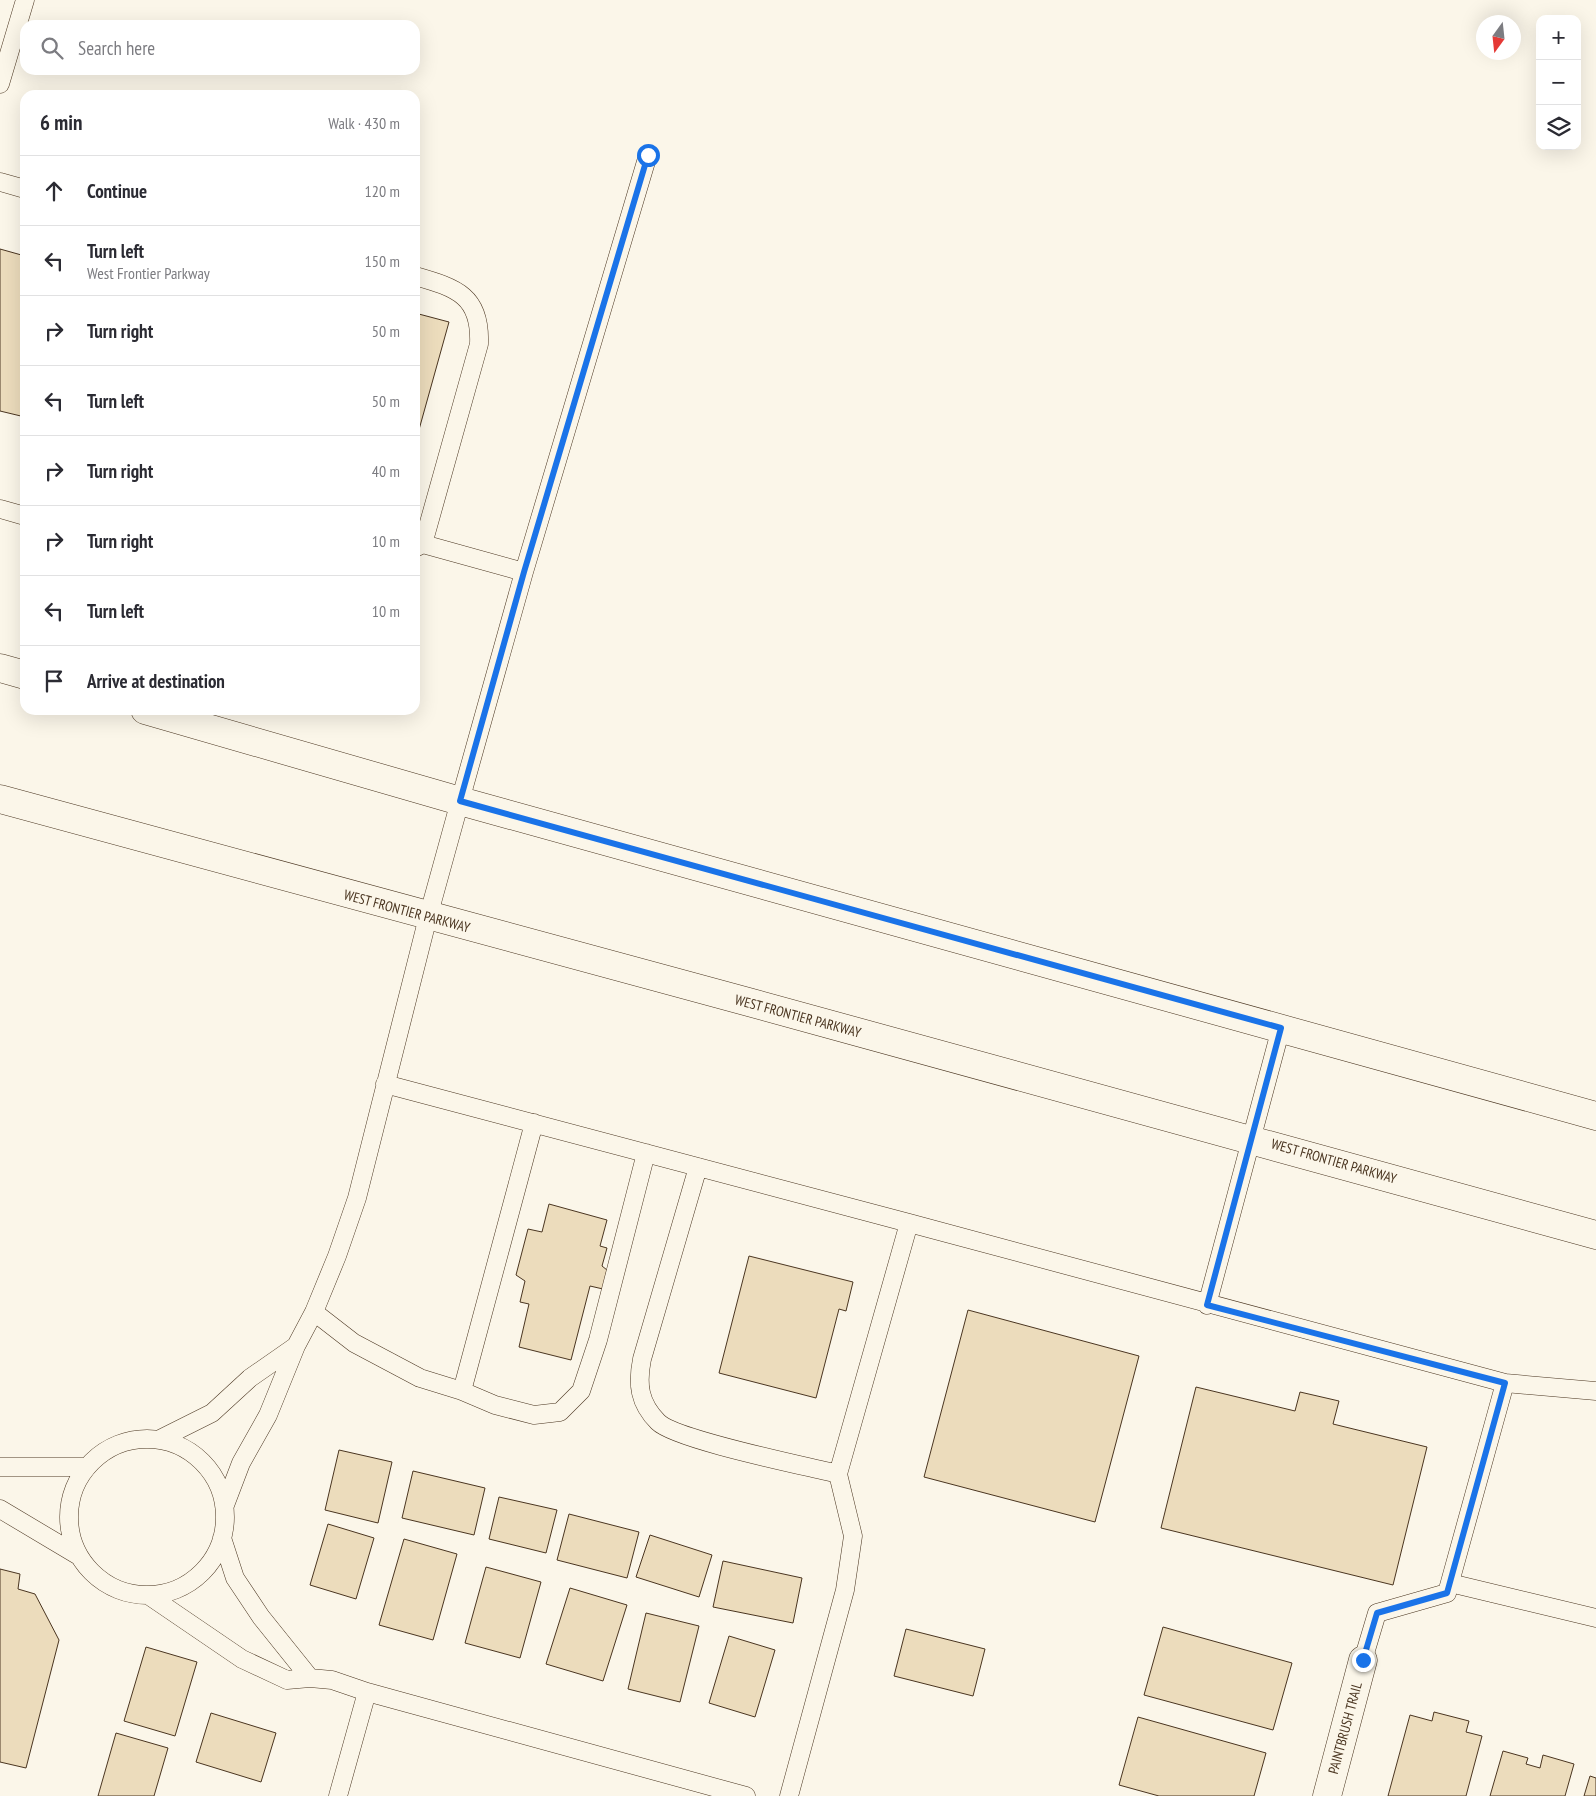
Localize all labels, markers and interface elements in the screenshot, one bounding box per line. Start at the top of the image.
north arrow [1476,15,1521,60]
map controls [1536,15,1581,150]
button: + [1536,15,1581,60]
search box [20,20,420,75]
icon: search [38,34,66,62]
text: Search here [78,36,155,60]
button: − [1536,60,1581,105]
button: layers [1536,105,1581,150]
text: 6 min [40,109,82,136]
text: Walk · 430 m [328,113,400,133]
route start [637,144,660,167]
icon: ahead [40,177,68,205]
text: Continue [87,179,147,203]
text: 120 m [365,181,400,201]
text: Turn left [87,239,144,263]
icon: left [40,247,68,275]
text: 150 m [365,251,400,271]
text: West Frontier Parkway [87,263,210,283]
icon: right [40,317,68,345]
text: Turn right [87,319,153,343]
text: 50 m [372,321,400,341]
icon: left [40,387,68,415]
text: Turn left [87,389,144,413]
text: 50 m [372,391,400,411]
icon: right [40,457,68,485]
text: Turn right [87,459,153,483]
text: 40 m [372,461,400,481]
icon: right [40,527,68,555]
text: Turn right [87,529,153,553]
text: 10 m [372,531,400,551]
icon: left [40,597,68,625]
text: Turn left [87,599,144,623]
text: 10 m [372,601,400,621]
icon: arrive [40,667,68,695]
text: Arrive at destination [87,669,225,693]
street label: WEST FRONTIER PARKWAY [342,886,473,937]
street label: WEST FRONTIER PARKWAY [733,991,864,1042]
street label: WEST FRONTIER PARKWAY [1269,1134,1399,1188]
route end [1352,1649,1375,1672]
street label: PAINTBRUSH TRAIL [1324,1680,1366,1776]

